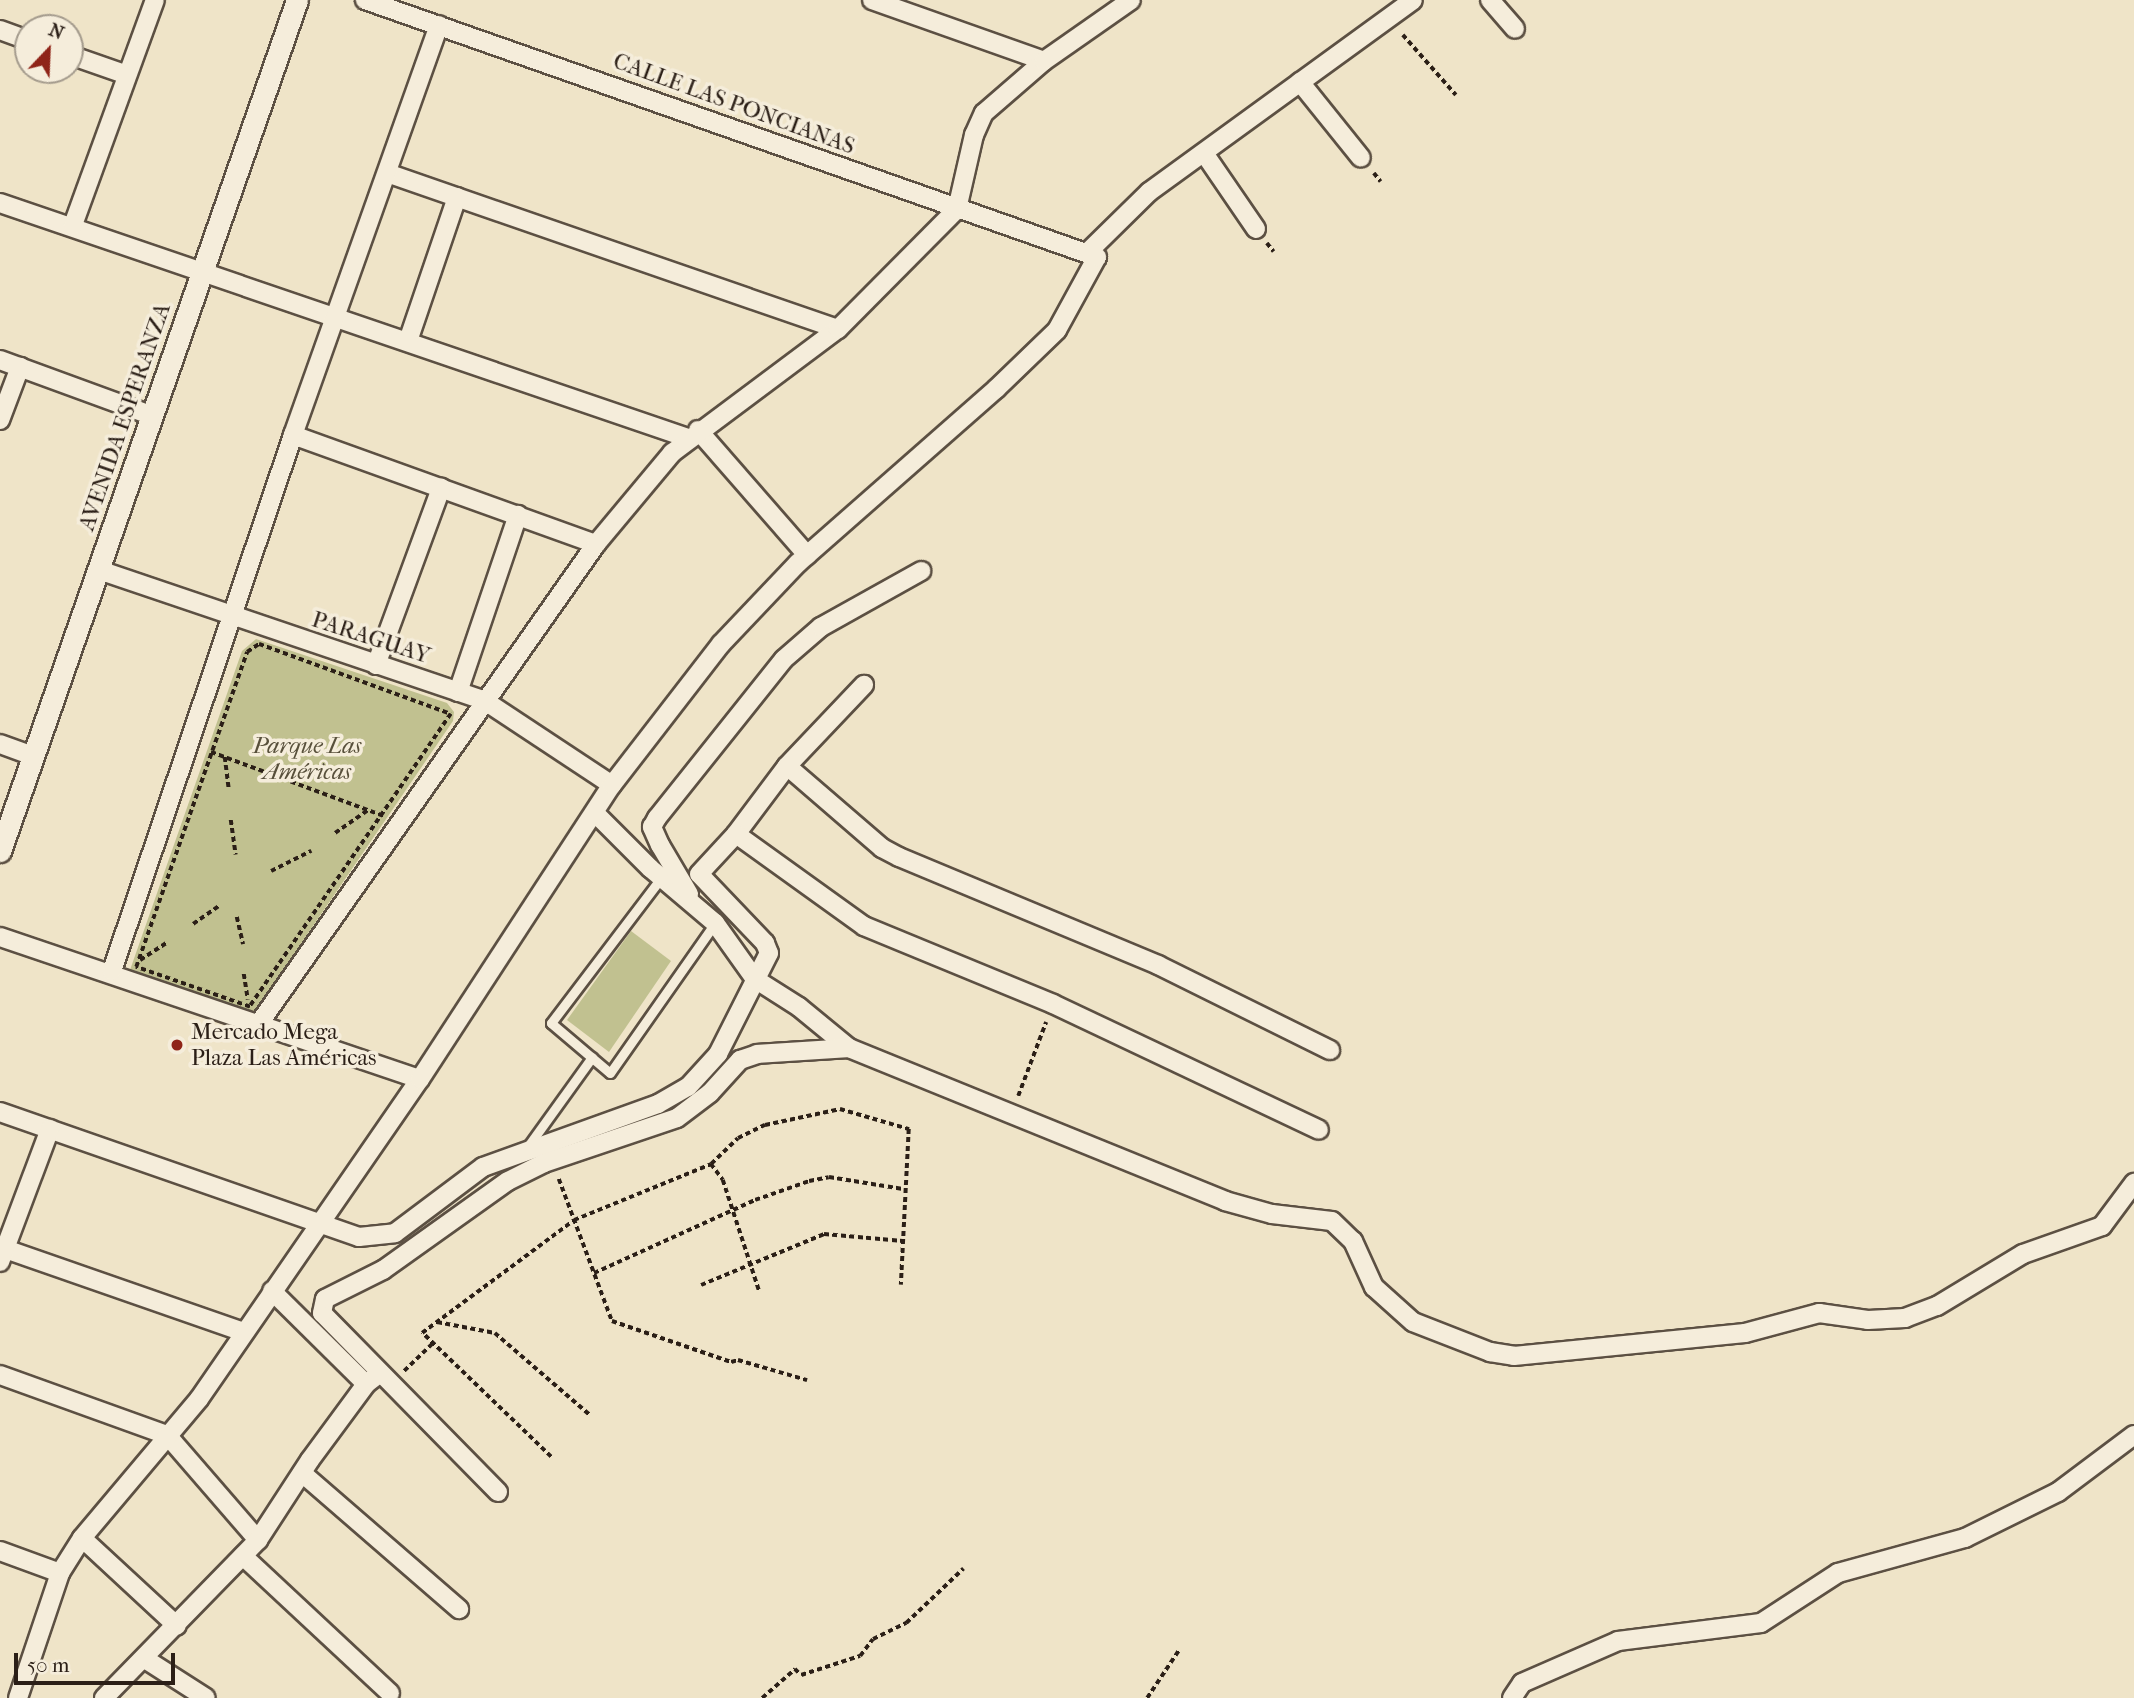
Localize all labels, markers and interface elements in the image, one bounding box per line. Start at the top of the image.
north arrow [14,14,84,84]
text: N [45,19,67,44]
street label: CALLE LAS PONCIANAS [609,47,859,161]
street label: AVENIDA ESPERANZA [73,300,177,534]
street label: PARAGUAY [308,606,434,670]
park label: Parque Las Américas [253,732,361,786]
place label: Mercado Mega Plaza Las Américas [191,1018,377,1072]
marker: Mercado Mega Plaza Las Américas [169,1037,185,1053]
scale bar [18,1638,178,1682]
text: 50 m [27,1653,70,1677]

